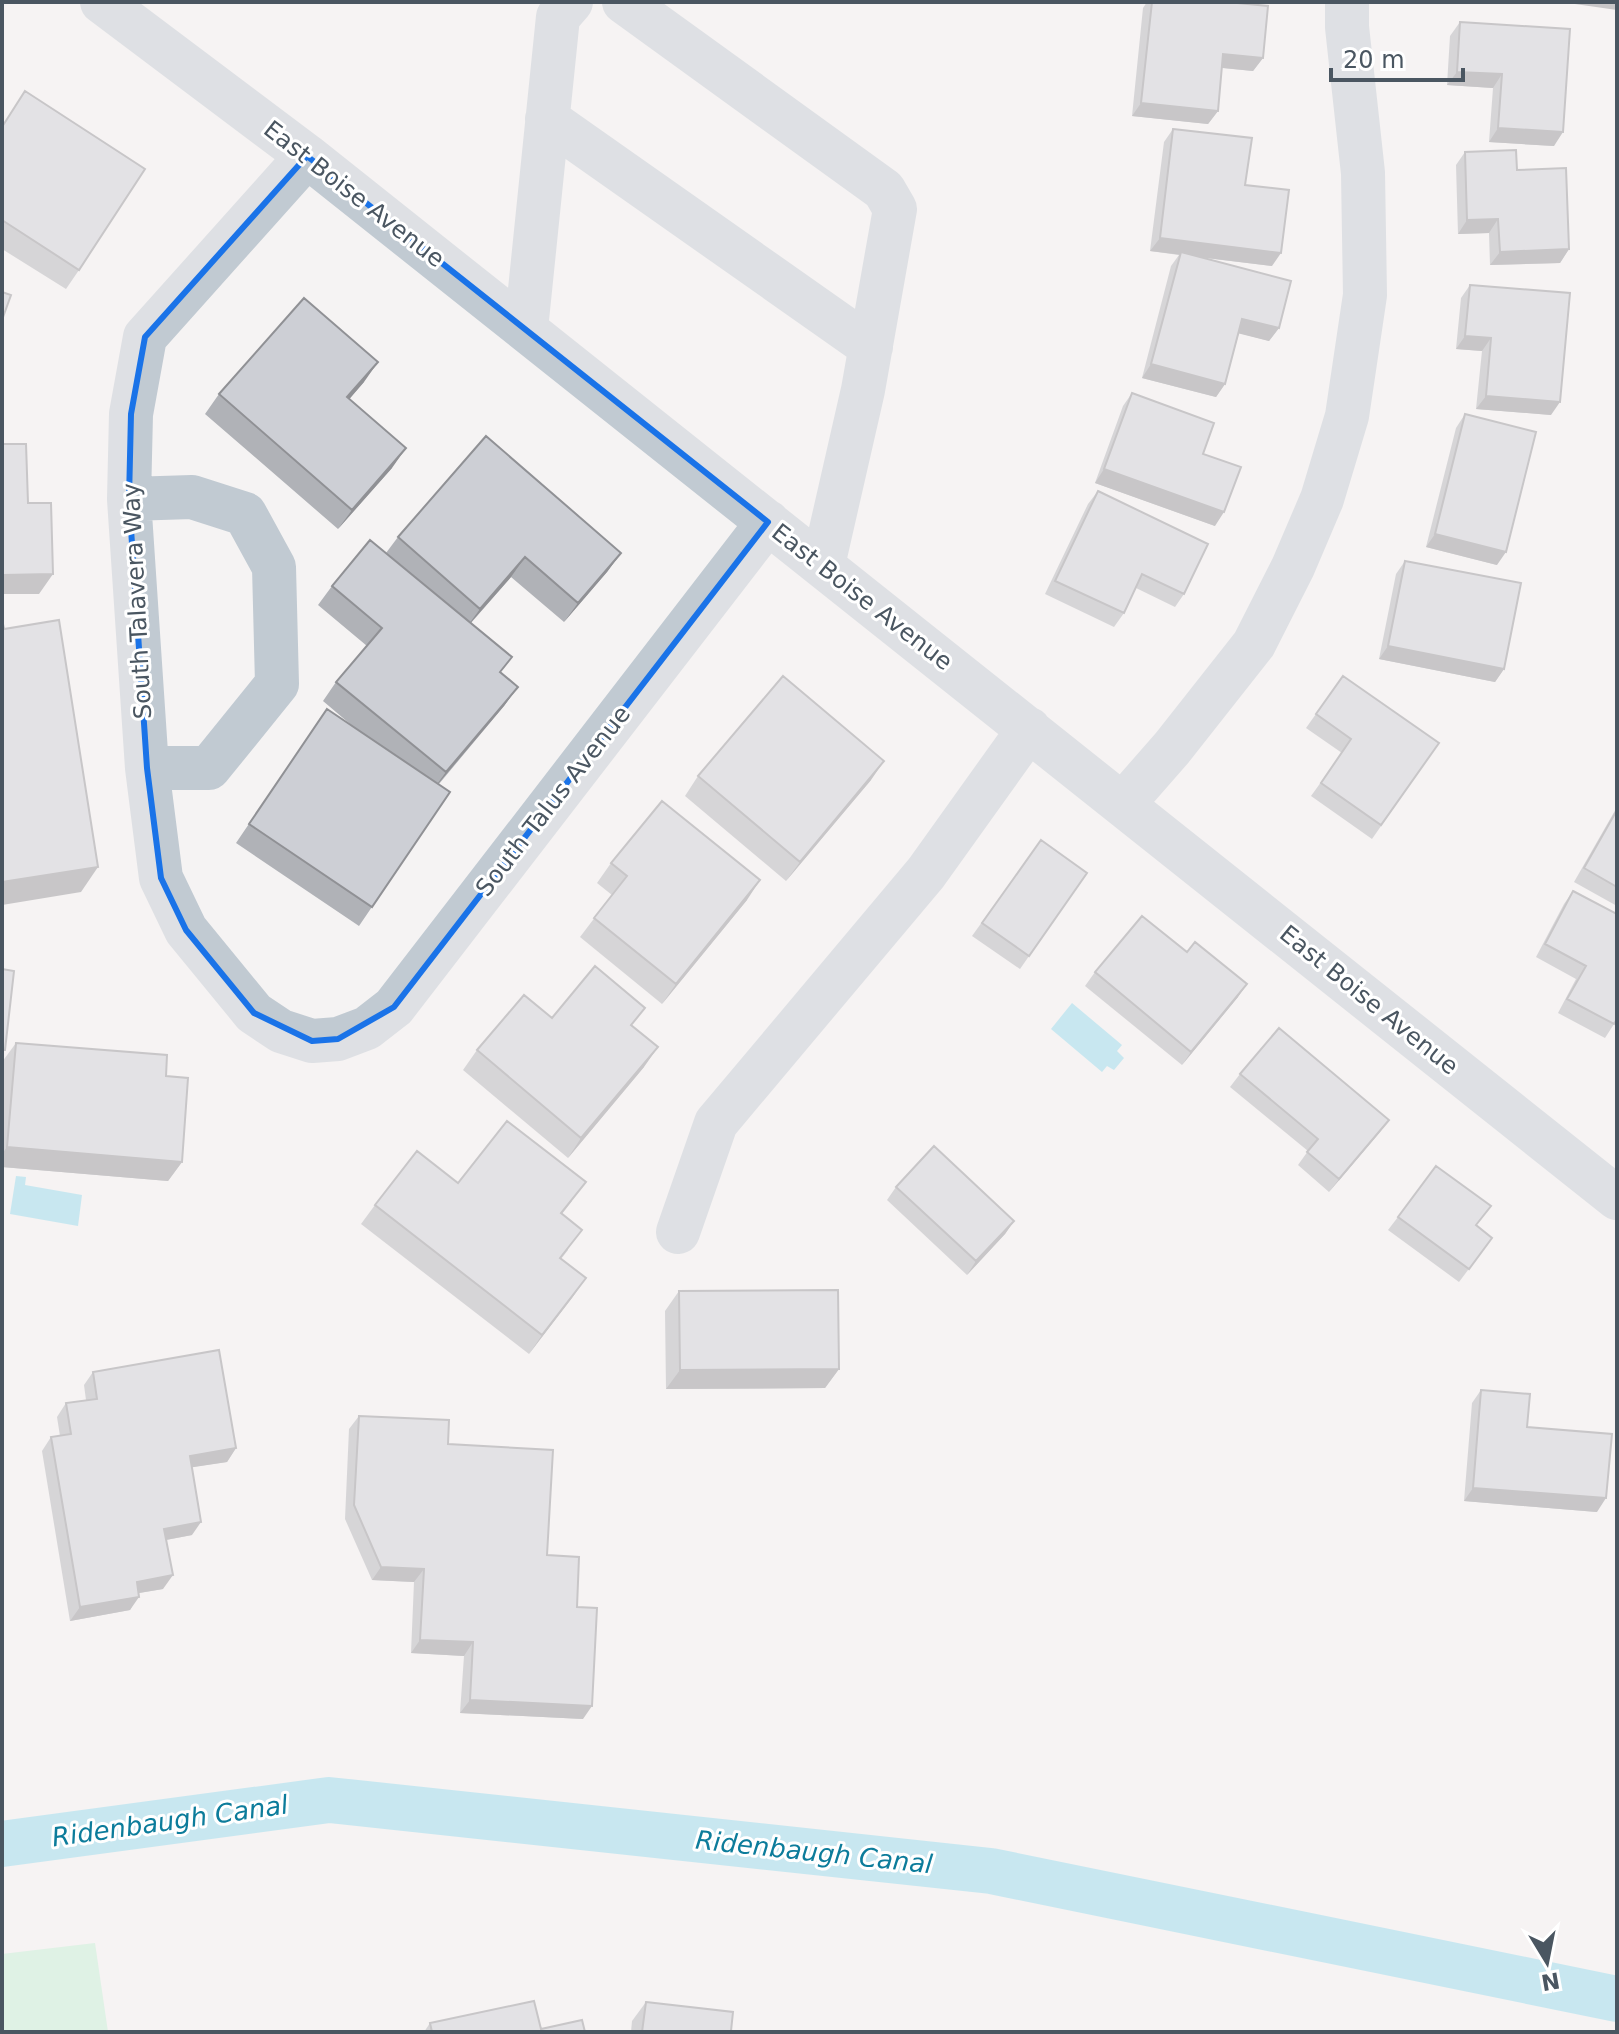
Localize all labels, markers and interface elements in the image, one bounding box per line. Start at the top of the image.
scale bar [1331,32,1463,82]
text: 20 m [1343,46,1405,74]
street label: East Boise Avenue [258,115,450,273]
street label: South Talavera Way [117,482,157,720]
street label: East Boise Avenue [766,518,958,676]
street label: South Talus Avenue [470,700,636,902]
street label: East Boise Avenue [1274,919,1464,1081]
water label: Ridenbaugh Canal [50,1789,291,1852]
water label: Ridenbaugh Canal [694,1825,935,1879]
north arrow [1507,1922,1587,2002]
text: N [1539,1967,1562,1995]

